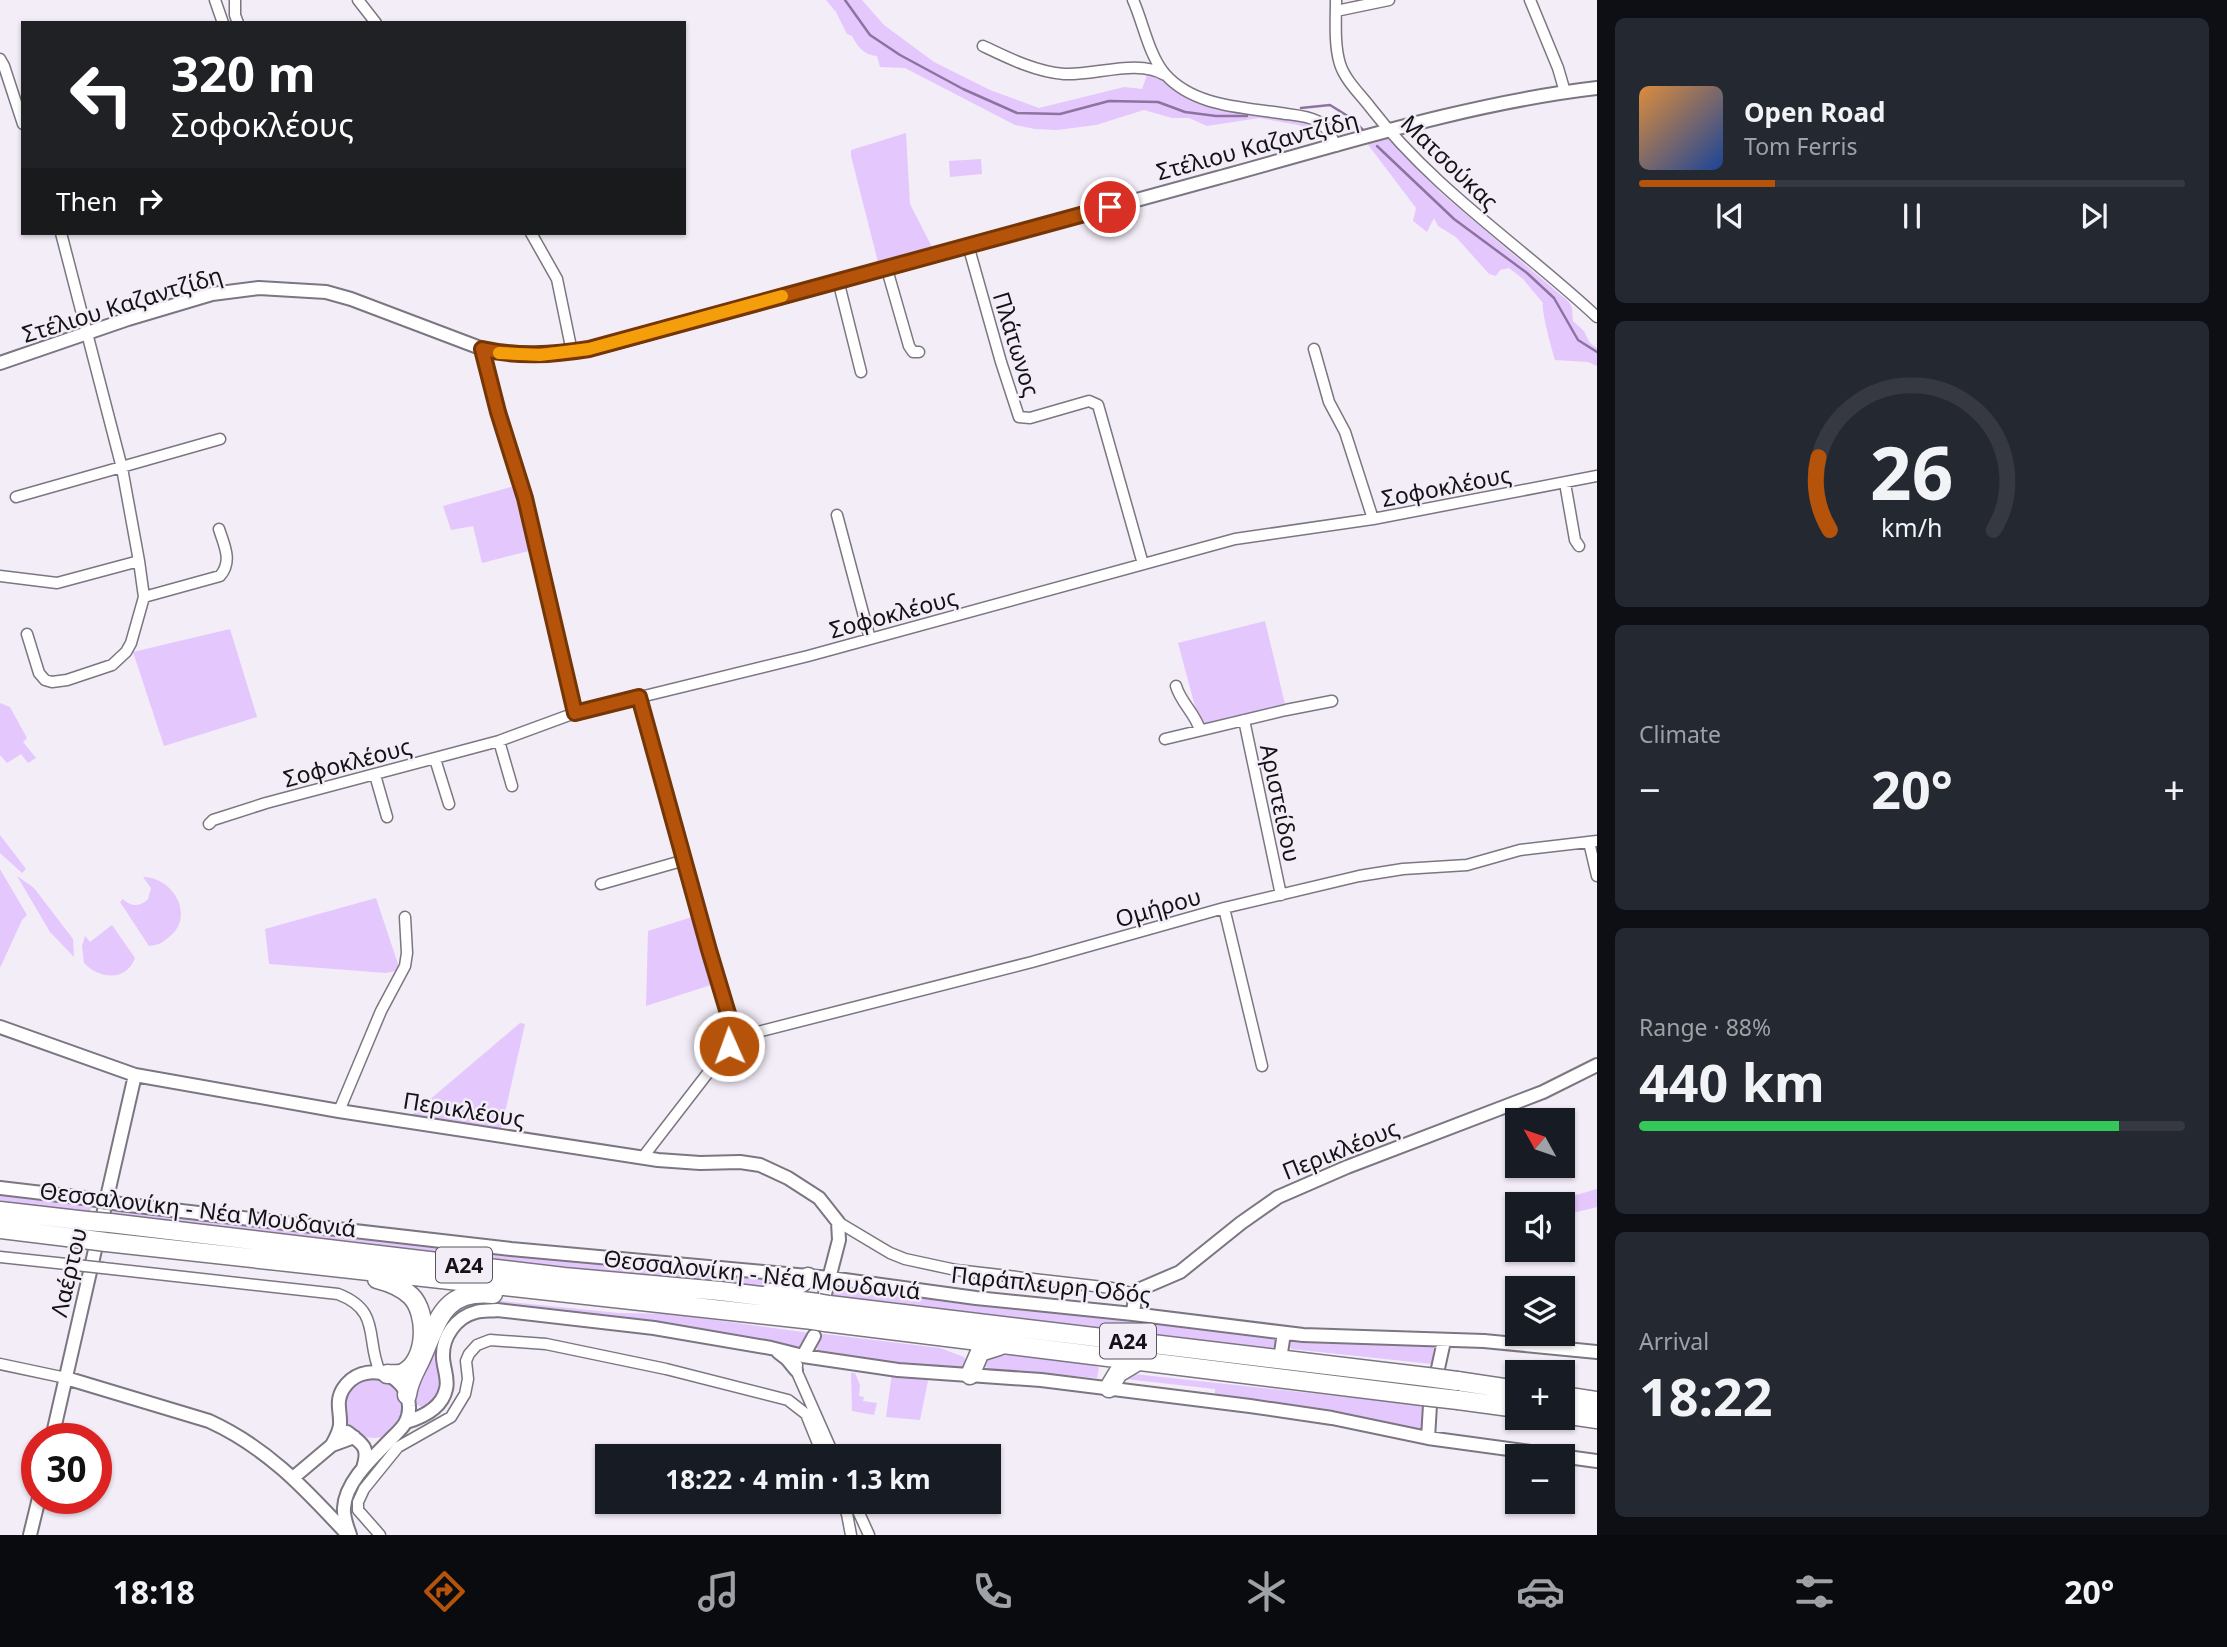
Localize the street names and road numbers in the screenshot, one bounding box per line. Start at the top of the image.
street label: Στέλιου Καζαντζίδη [1152,103,1362,187]
street label: Ματσούκας [1394,107,1506,217]
street label: Στέλιου Καζαντζίδη [18,258,226,350]
street label: Πλάτωνος [986,288,1048,400]
street label: Σοφοκλέους [1378,458,1514,514]
street label: Σοφοκλέους [825,581,961,645]
street label: Σοφοκλέους [279,730,415,794]
street label: Αριστείδου [1253,741,1309,865]
street label: Ομήρου [1111,880,1205,934]
street label: Περικλέους [401,1084,527,1134]
street label: Περικλέους [1277,1111,1403,1187]
street label: Θεσσαλονίκη - Νέα Μουδανιά [38,1174,358,1244]
street label: Λαέρτου [42,1224,94,1320]
street label: Θεσσαλονίκη - Νέα Μουδανιά [602,1241,922,1307]
road number: Α24 [436,1248,492,1282]
street label: Παράπλευρη Οδός [949,1258,1153,1310]
road number: Α24 [1100,1324,1156,1358]

